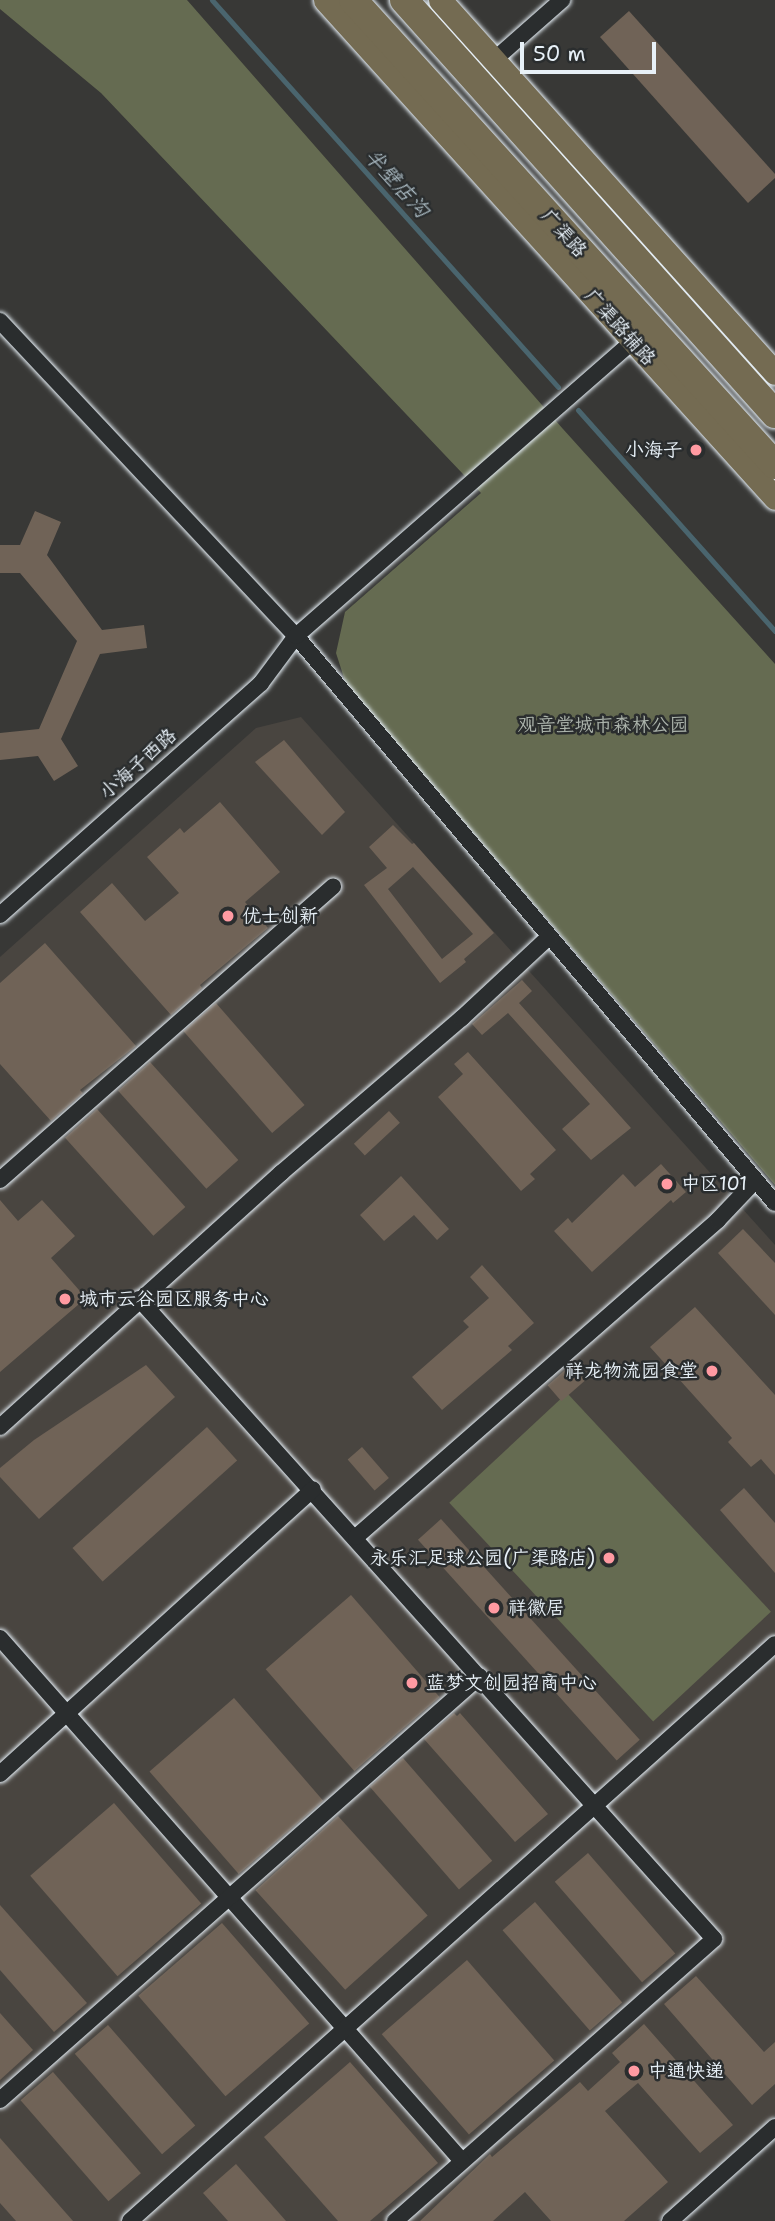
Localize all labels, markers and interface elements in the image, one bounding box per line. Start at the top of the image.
scale bar [523,28,660,72]
text: 50 m [533,40,586,68]
water label: 半壁店沟 [360,143,434,223]
street label: 广渠路 [536,204,592,262]
street label: 广渠路辅路 [580,284,660,370]
place label: 小海子 [625,439,682,461]
marker: 小海子 [688,442,704,458]
park label: 观音堂城市森林公园 [518,714,688,736]
street label: 小海子西路 [95,724,181,804]
place label: 优士创新 [242,905,318,927]
marker: 优士创新 [220,908,236,924]
place label: 中区101 [681,1173,747,1195]
marker: 中区101 [659,1176,675,1192]
place label: 城市云谷园区服务中心 [79,1288,269,1310]
marker: 城市云谷园区服务中心 [57,1291,73,1307]
place label: 祥龙物流园食堂 [565,1360,698,1382]
marker: 祥龙物流园食堂 [704,1363,720,1379]
place label: 永乐汇足球公园(广渠路店) [370,1547,595,1569]
marker: 永乐汇足球公园(广渠路店) [601,1550,617,1566]
place label: 祥徽居 [508,1597,565,1619]
marker: 祥徽居 [486,1600,502,1616]
place label: 蓝梦文创园招商中心 [426,1672,597,1694]
marker: 蓝梦文创园招商中心 [404,1675,420,1691]
place label: 中通快递 [648,2060,724,2082]
marker: 中通快递 [626,2063,642,2079]

